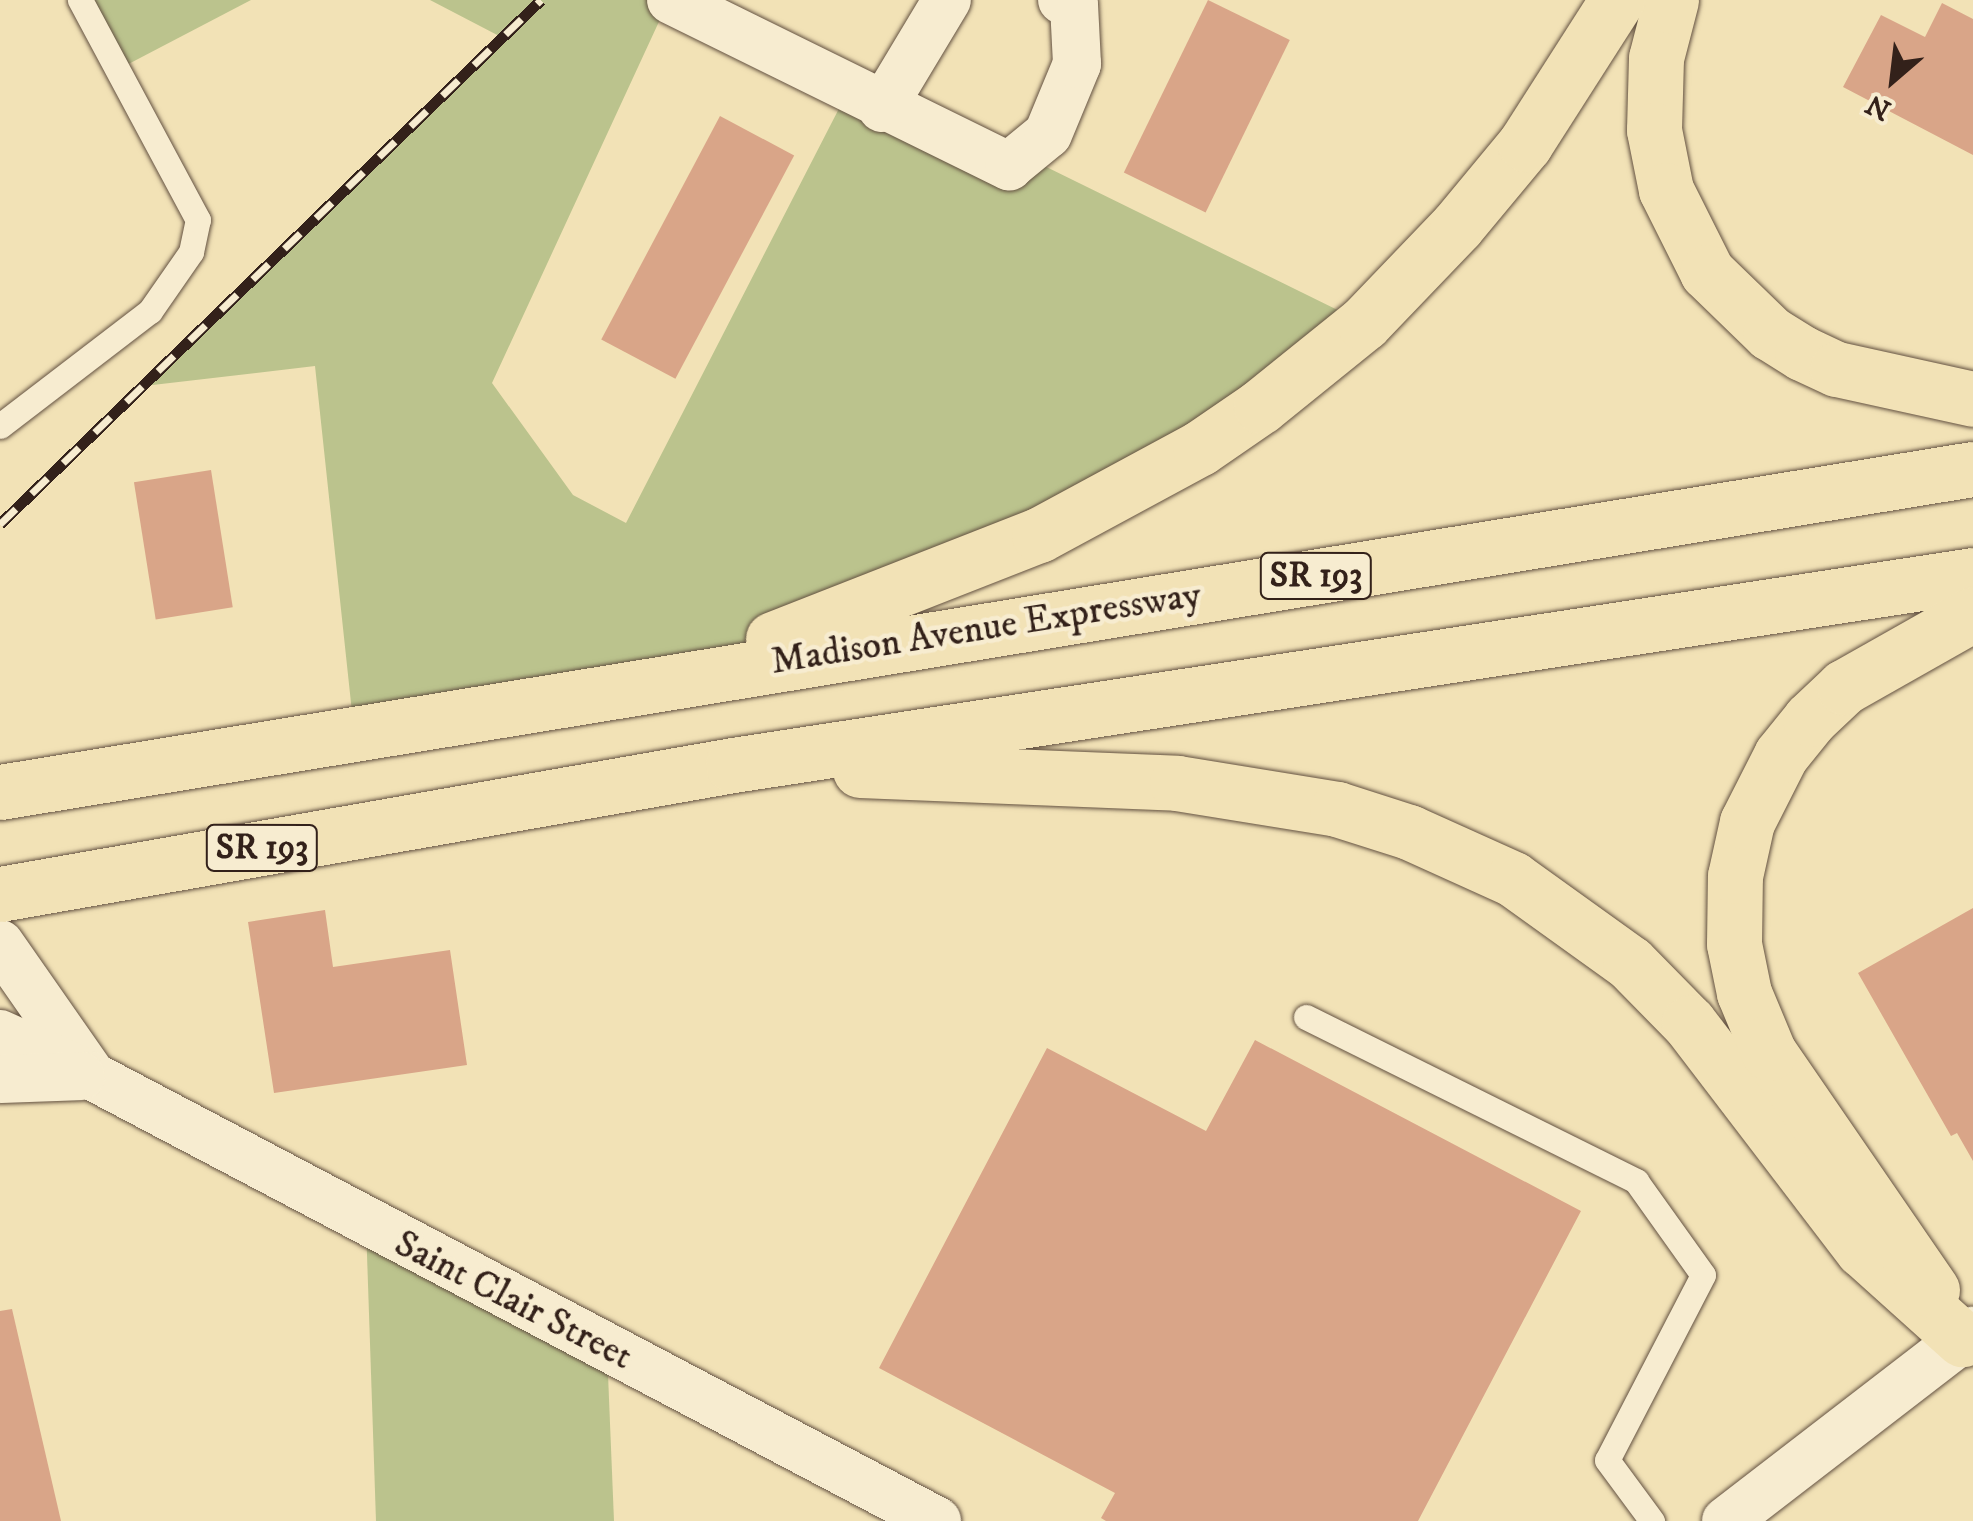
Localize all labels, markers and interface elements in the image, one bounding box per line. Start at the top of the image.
north arrow [1843,30,1943,130]
text: N [1860,86,1897,128]
road number: SR 193 [1258,546,1374,606]
street label: Madison Avenue Expressway [768,572,1204,686]
road number: SR 193 [204,818,320,878]
street label: Saint Clair Street [387,1222,639,1380]

